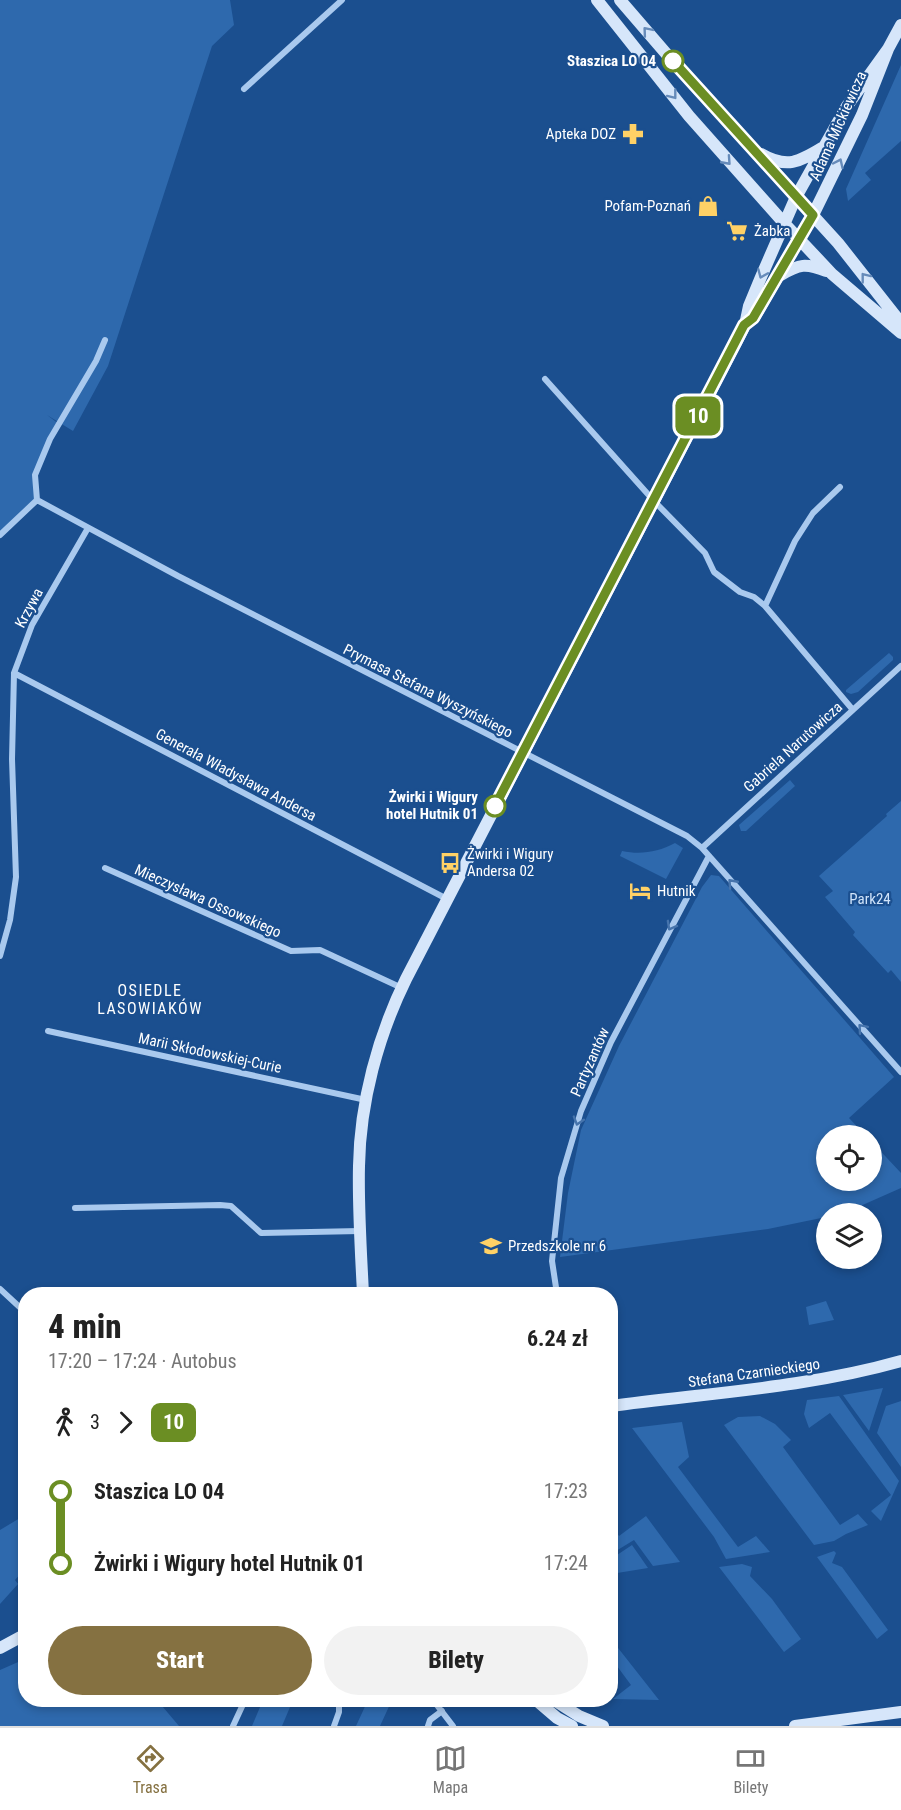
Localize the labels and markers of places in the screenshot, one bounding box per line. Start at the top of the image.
marker: Staszica LO 04 [662,50,684,72]
place label: Staszica LO 04 [567,52,656,70]
pharmacy icon: Apteka DOZ [621,122,645,146]
place label: Apteka DOZ [546,125,616,143]
shop icon: Pofam-Poznań [696,194,720,218]
place label: Pofam-Poznań [604,197,691,215]
supermarket icon: Żabka [725,219,749,243]
place label: Żabka [754,222,790,240]
place label: Żwirki i Wigury hotel Hutnik 01 [386,788,478,823]
marker: Żwirki i Wigury hotel Hutnik 01 [484,795,506,817]
place label: Żwirki i Wigury Andersa 02 [467,845,553,880]
bus stop icon: Żwirki i Wigury Andersa 02 [438,851,462,875]
hotel icon: Hutnik [628,879,652,903]
place label: Hutnik [657,882,696,900]
school or university icon: Przedszkole nr 6 [479,1234,503,1258]
place label: Przedszkole nr 6 [508,1237,606,1255]

